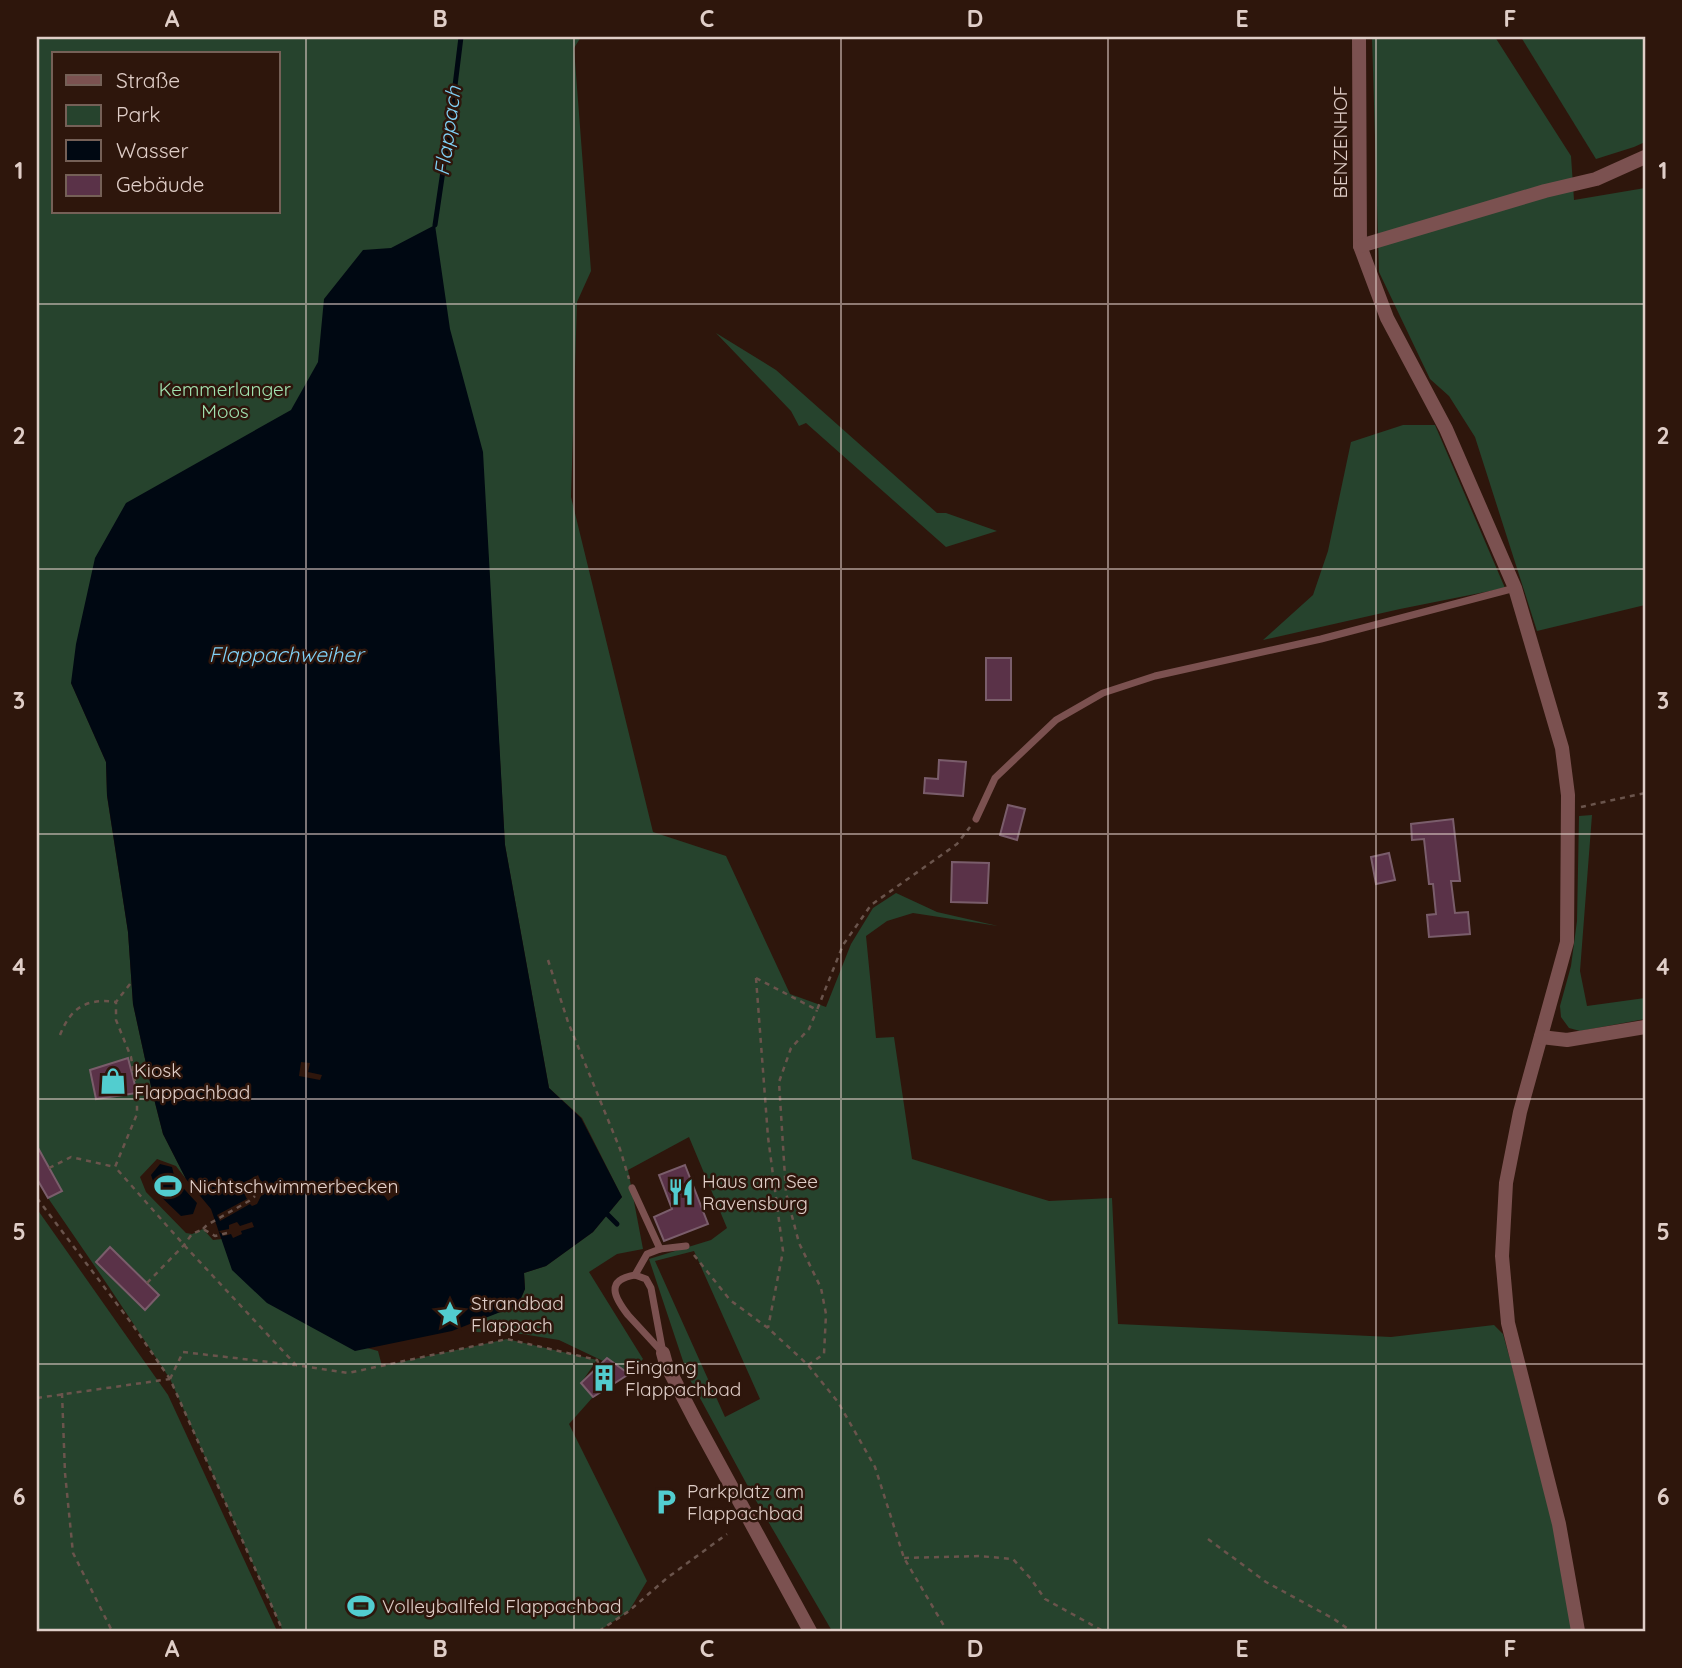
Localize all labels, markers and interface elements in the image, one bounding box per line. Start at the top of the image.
text: A [165,4,180,33]
text: B [432,4,448,33]
text: C [700,4,714,33]
text: D [967,4,983,33]
text: E [1235,4,1249,33]
text: F [1504,4,1516,33]
legend [52,52,280,214]
text: Straße [116,67,180,93]
water label: Flappach [428,83,466,177]
street label: BENZENHOF [1328,86,1352,198]
text: Park [116,101,160,127]
text: Wasser [116,137,188,163]
text: 1 [15,156,23,185]
text: 1 [1659,156,1667,185]
text: Gebäude [116,171,204,197]
park label: Kemmerlanger Moos [159,377,292,423]
text: 2 [12,421,26,450]
text: 2 [1656,421,1670,450]
water label: Flappachweiher [209,641,366,667]
text: 3 [13,686,25,715]
text: 3 [1657,686,1669,715]
text: 4 [12,952,26,981]
text: 4 [1656,952,1670,981]
place label: Kiosk Flappachbad [134,1058,250,1104]
shop icon: Kiosk Flappachbad [98,1066,128,1096]
place label: Haus am See Ravensburg [702,1169,818,1215]
sports icon: Nichtschwimmerbecken [153,1171,183,1201]
place label: Nichtschwimmerbecken [189,1174,399,1198]
restaurant icon: Haus am See Ravensburg [666,1177,696,1207]
text: 5 [12,1217,26,1246]
text: 5 [1656,1217,1670,1246]
place label: Strandbad Flappach [471,1291,564,1337]
place icon: Strandbad Flappach [435,1299,465,1329]
place label: Eingang Flappachbad [625,1355,741,1401]
building icon: Eingang Flappachbad [589,1363,619,1393]
place label: Parkplatz am Flappachbad [687,1479,804,1525]
text: 6 [13,1482,25,1511]
text: 6 [1657,1482,1669,1511]
parking icon: Parkplatz am Flappachbad [651,1487,681,1517]
sports icon: Volleyballfeld Flappachbad [346,1591,376,1621]
place label: Volleyballfeld Flappachbad [382,1594,622,1618]
text: A [165,1634,180,1663]
text: B [432,1634,448,1663]
text: C [700,1634,714,1663]
text: D [967,1634,983,1663]
text: E [1235,1634,1249,1663]
text: F [1504,1634,1516,1663]

